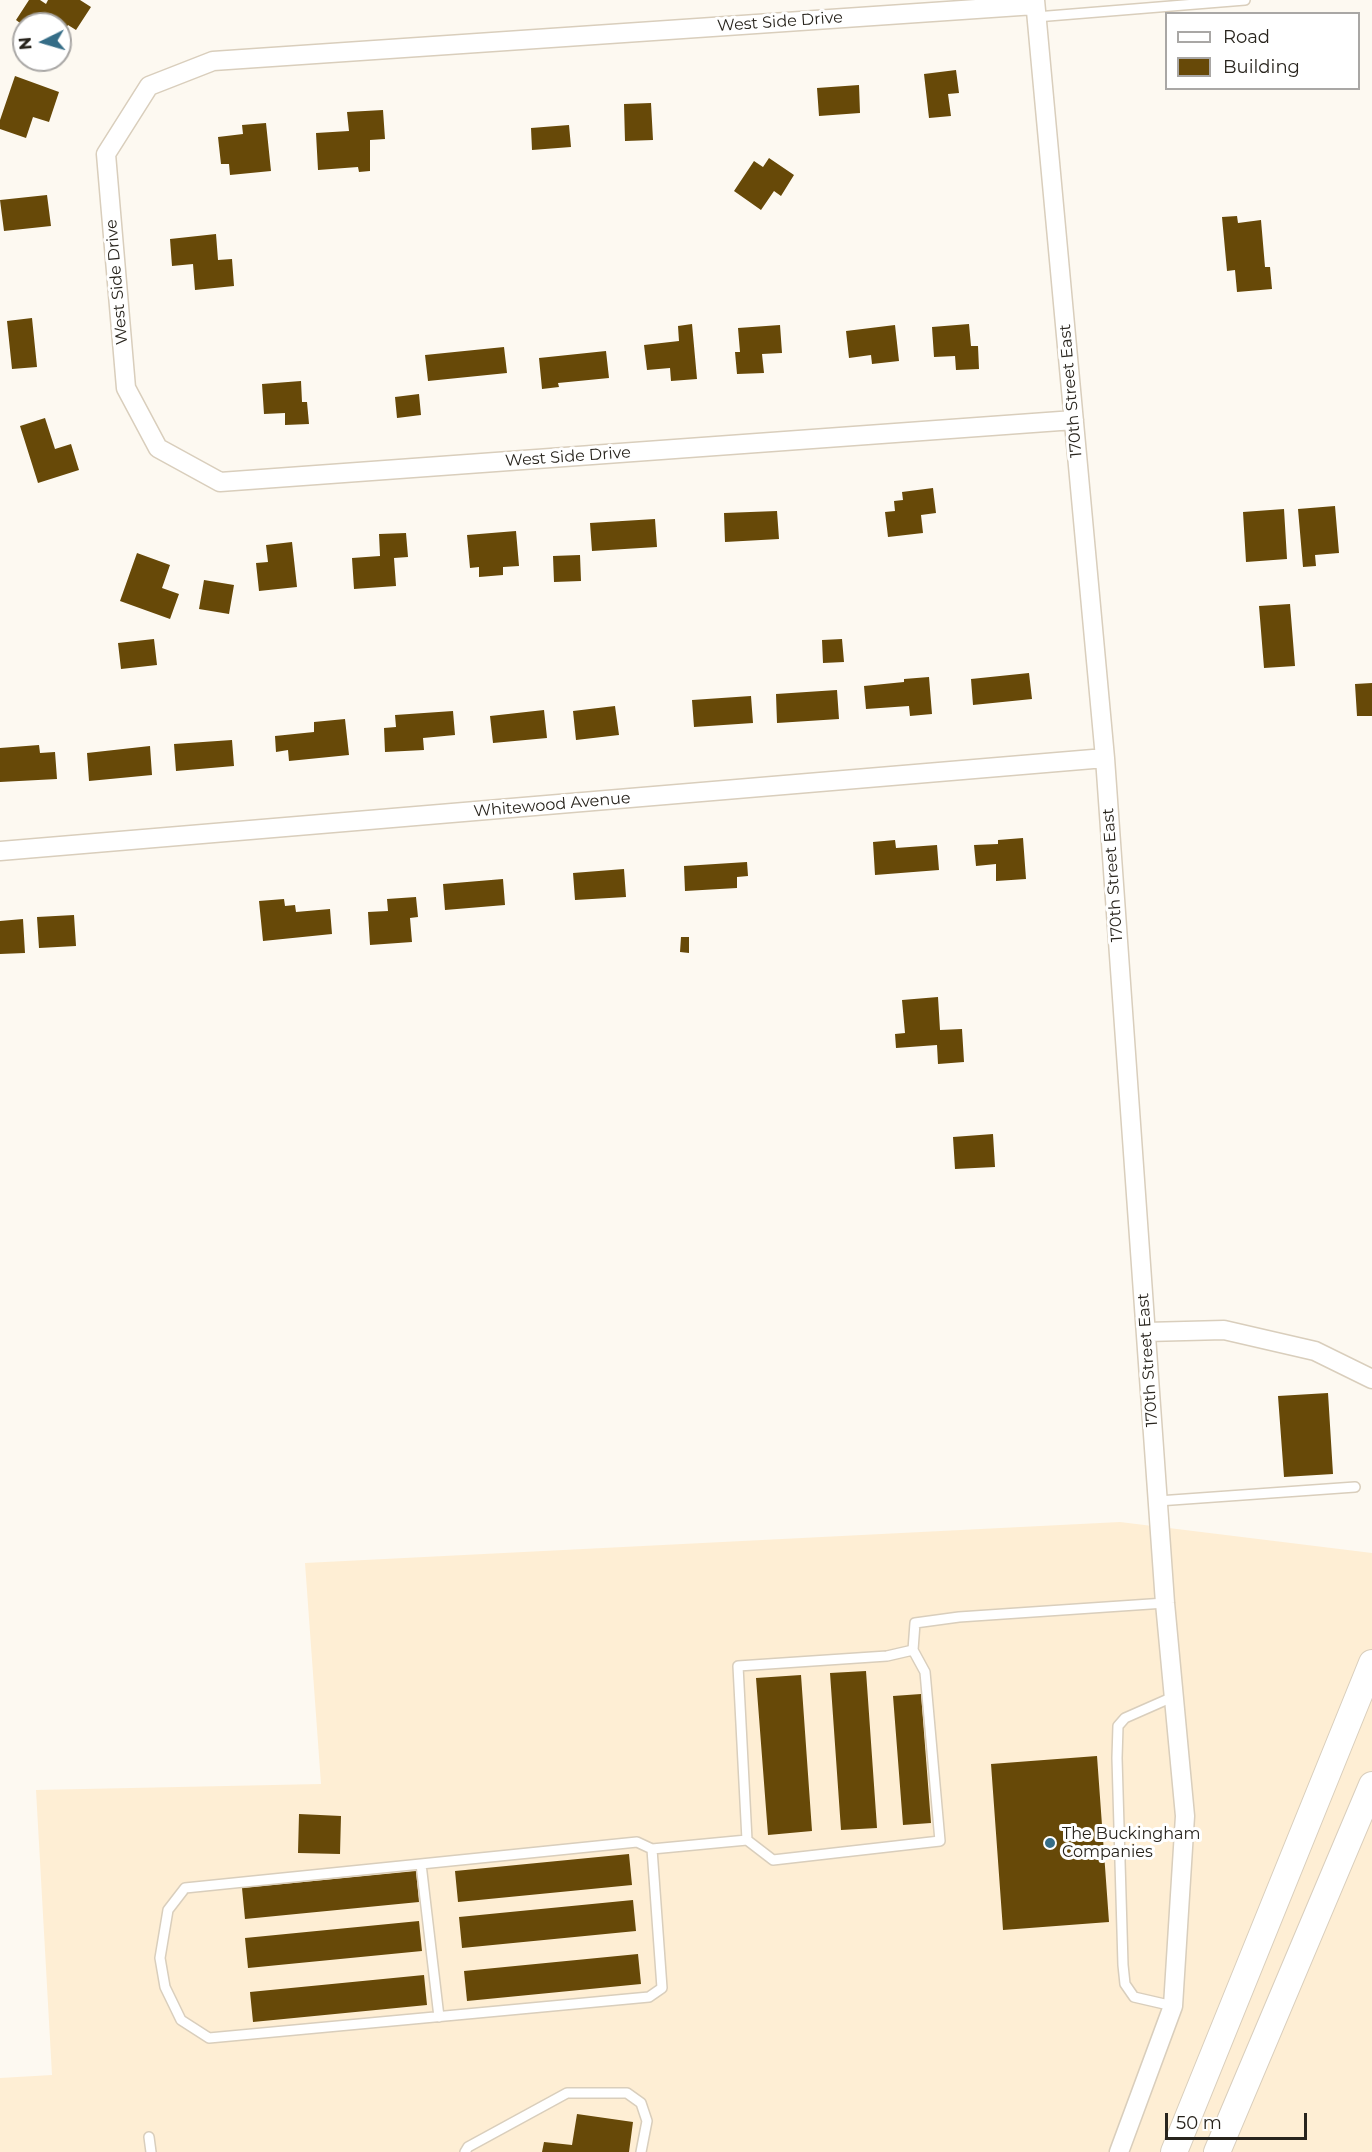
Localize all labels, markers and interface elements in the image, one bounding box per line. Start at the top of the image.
street label: West Side Drive [717,8,843,36]
north arrow [12,12,72,72]
legend [1165,12,1360,90]
text: Road [1223,26,1270,48]
text: N [16,36,36,51]
text: Building [1223,56,1300,78]
street label: West Side Drive [102,218,132,346]
street label: 170th Street East [1056,323,1086,459]
street label: West Side Drive [505,443,631,471]
street label: Whitewood Avenue [473,789,631,821]
street label: 170th Street East [1099,807,1127,943]
street label: 170th Street East [1134,1292,1162,1428]
place label: The Buckingham Companies [1062,1824,1200,1862]
marker: The Buckingham Companies [1043,1836,1057,1850]
scale bar [1168,2101,1310,2139]
text: 50 m [1176,2112,1222,2134]

